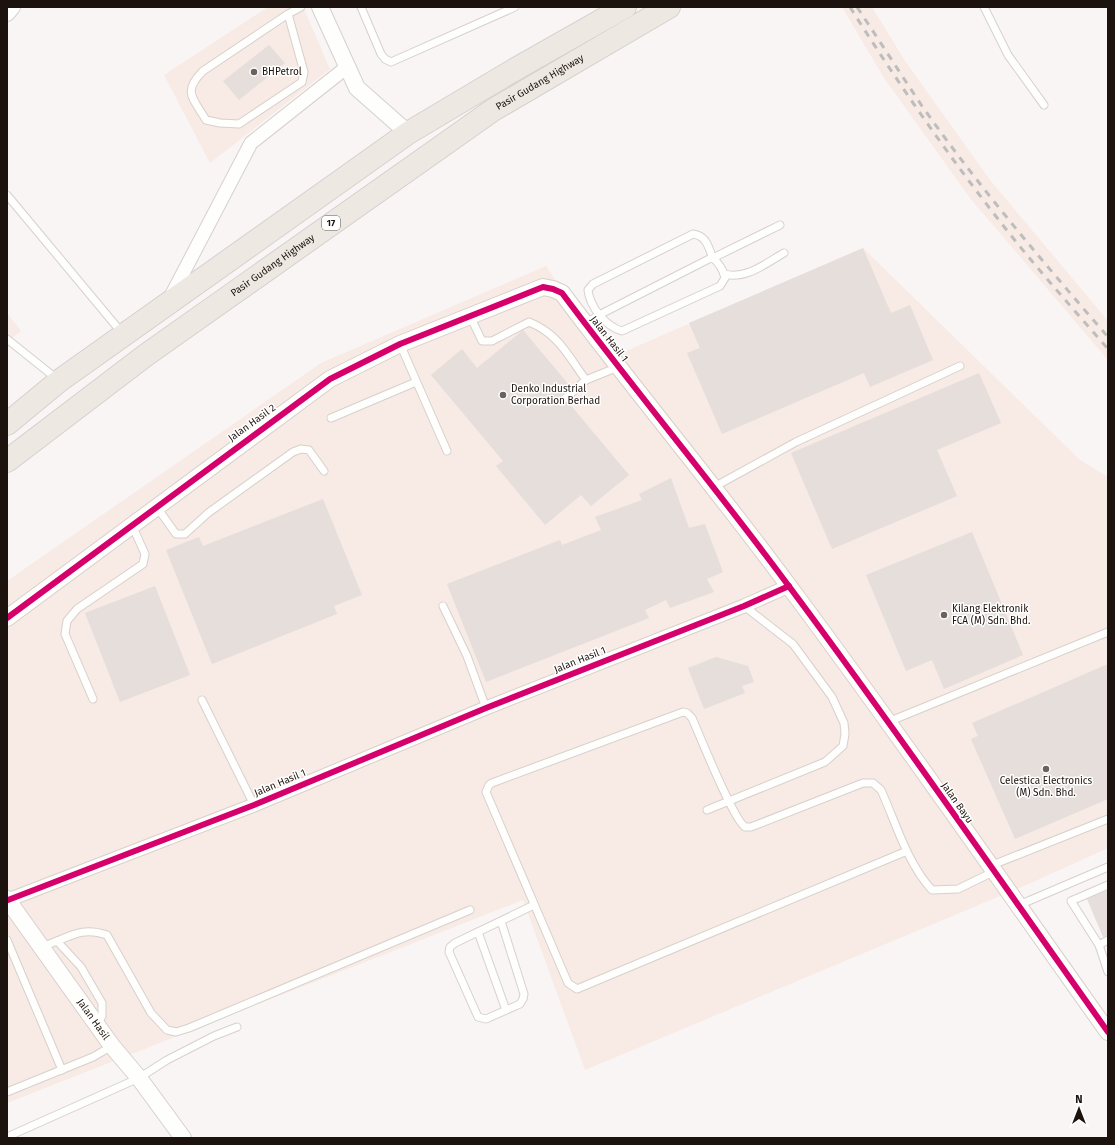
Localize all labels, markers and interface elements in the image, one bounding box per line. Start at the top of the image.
street label: Pasir Gudang Highway [494,52,586,113]
place label: BHPetrol [262,66,302,78]
marker: BHPetrol [249,67,259,77]
road number: 17 [322,216,340,230]
street label: Pasir Gudang Highway [228,232,317,299]
street label: Jalan Hasil 1 [587,314,631,364]
place label: Denko Industrial Corporation Berhad [511,383,600,407]
marker: Denko Industrial Corporation Berhad [498,390,508,400]
street label: Jalan Hasil 2 [226,402,278,444]
place label: Kilang Elektronik FCA (M) Sdn. Bhd. [952,603,1030,627]
marker: Kilang Elektronik FCA (M) Sdn. Bhd. [939,610,949,620]
street label: Jalan Hasil 1 [552,644,608,676]
marker: Celestica Electronics (M) Sdn. Bhd. [1041,764,1051,774]
street label: Jalan Hasil 1 [252,767,308,799]
place label: Celestica Electronics (M) Sdn. Bhd. [1000,775,1093,799]
street label: Jalan Bayu [939,780,975,826]
street label: Jalan Hasil [74,996,112,1042]
north arrow [1059,1089,1099,1129]
text: N [1075,1093,1083,1106]

